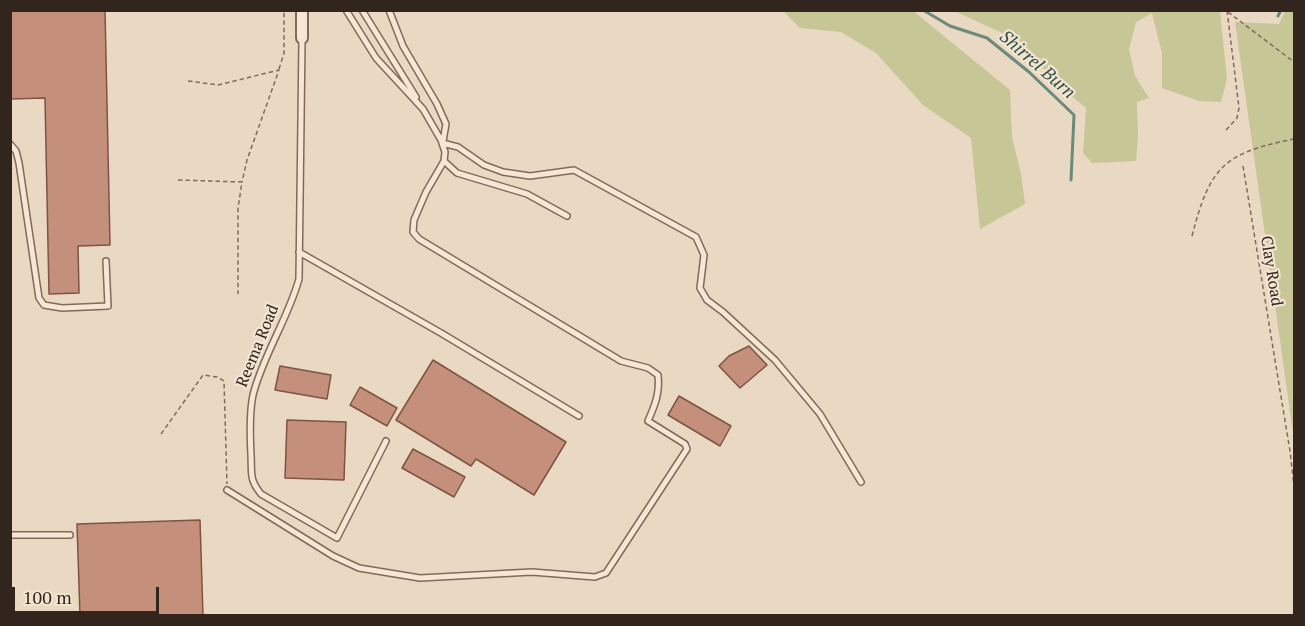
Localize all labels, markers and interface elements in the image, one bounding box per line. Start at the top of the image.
water label: Shirrel Burn [995,26,1079,104]
street label: Clay Road [1256,235,1286,307]
street label: Reema Road [233,302,283,390]
scale bar [15,575,162,613]
text: 100 m [23,585,72,609]

